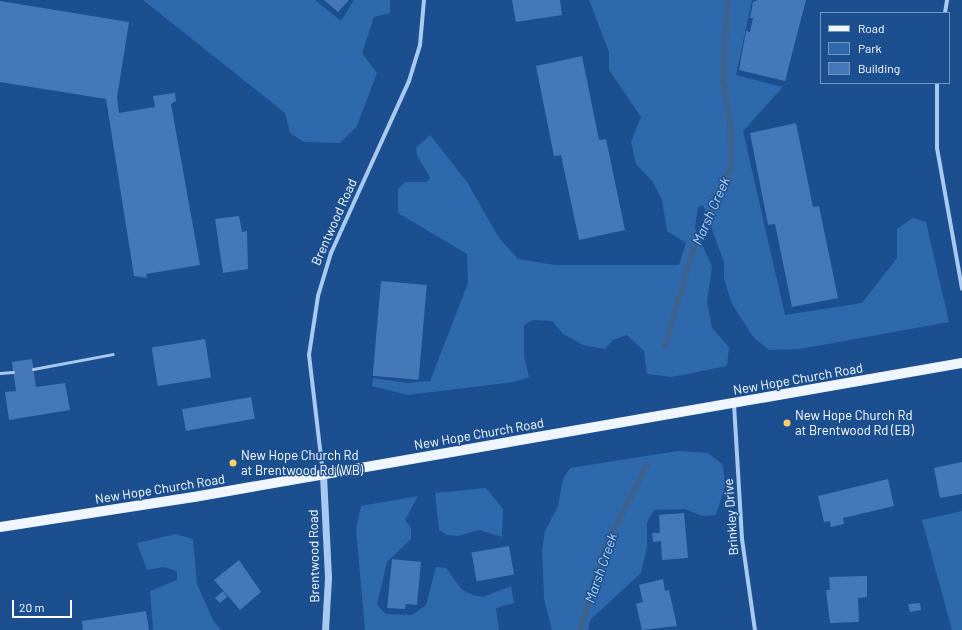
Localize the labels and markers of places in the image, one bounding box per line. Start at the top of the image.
place label: New Hope Church Rd at Brentwood Rd (EB) [795,408,914,439]
marker: New Hope Church Rd at Brentwood Rd (EB) [782,418,792,428]
place label: New Hope Church Rd at Brentwood Rd (WB) [241,448,363,479]
marker: New Hope Church Rd at Brentwood Rd (WB) [228,458,238,468]

